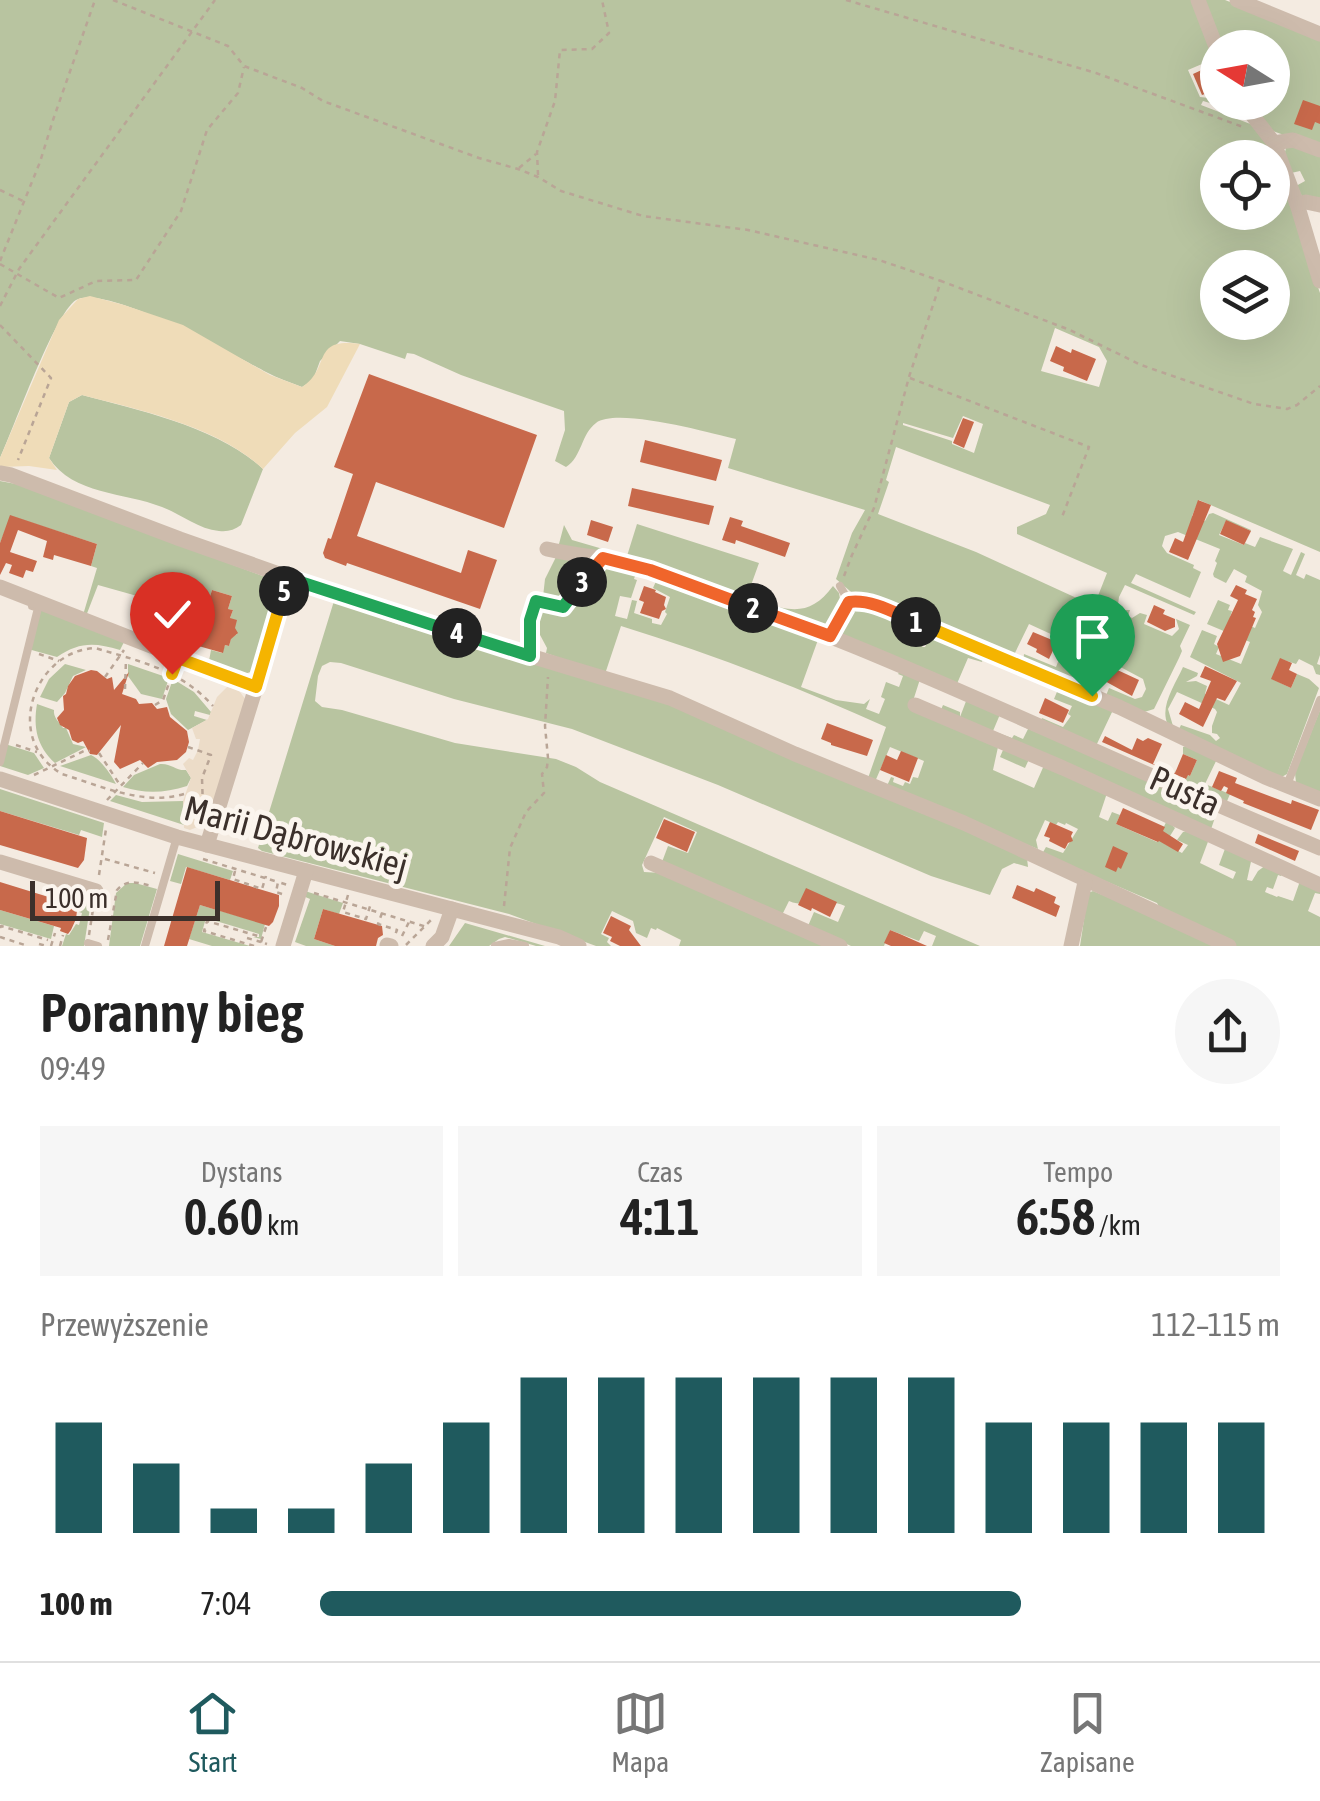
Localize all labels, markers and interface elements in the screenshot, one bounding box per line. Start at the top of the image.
north arrow [1200,30,1290,120]
map controls [1200,30,1290,340]
button: locate [1200,140,1290,230]
button: layers [1200,250,1290,340]
pin: 3 [557,557,607,607]
pin: 5 [259,566,309,616]
text: 3 [575,566,589,598]
pin [130,572,215,675]
text: 5 [277,575,291,607]
pin: 2 [728,583,778,633]
icon: check [145,587,200,642]
text: 2 [746,592,760,624]
pin [1050,594,1135,697]
pin: 1 [891,597,941,647]
text: 1 [909,606,923,638]
pin: 4 [432,608,482,658]
icon: arrive [1065,609,1120,664]
text: 4 [450,617,464,649]
street label: Pusta [1144,757,1227,823]
street label: Marii Dąbrowskiej [180,787,412,885]
scale bar [30,876,220,920]
text: 100 m [45,882,108,914]
button: share [1175,979,1280,1084]
text: Poranny bieg [40,981,304,1044]
text: 09:49 [40,1050,106,1087]
text: Dystans [201,1156,282,1188]
text: Czas [637,1156,683,1188]
text: Tempo [1043,1156,1113,1188]
text: 0.60 [184,1188,263,1246]
text: 4:11 [620,1188,700,1246]
text: 6:58 [1016,1188,1095,1246]
text: km [263,1209,300,1241]
text: /km [1095,1209,1141,1241]
text: Przewyższenie [40,1306,209,1343]
text: 112–115 m [1151,1306,1280,1343]
text: 100 m [40,1585,113,1622]
text: 7:04 [200,1585,251,1622]
tab: Start [185,1686,240,1778]
tab: Mapa [611,1686,669,1778]
tab: Zapisane [1040,1686,1135,1778]

